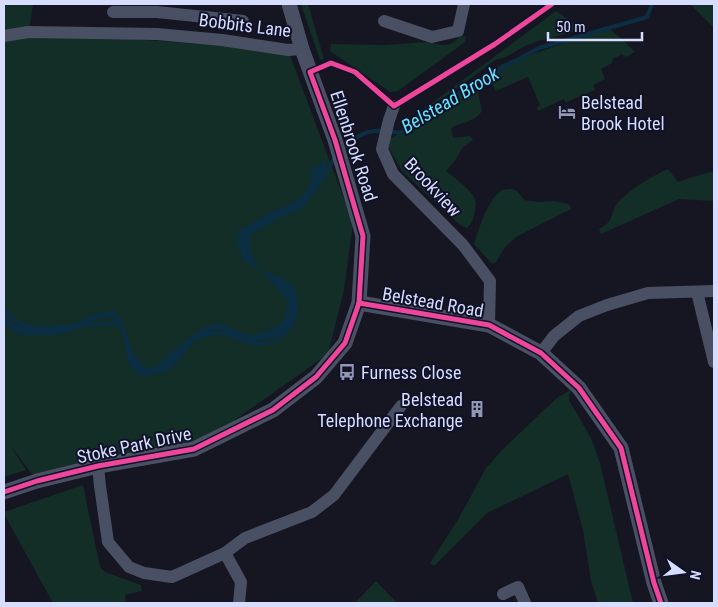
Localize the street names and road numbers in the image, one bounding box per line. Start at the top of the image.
street label: Bobbits Lane [198,9,292,41]
street label: Ellenbrook Road [326,88,382,204]
street label: Brookview [400,153,466,221]
street label: Belstead Road [381,283,485,321]
street label: Stoke Park Drive [75,423,193,467]

